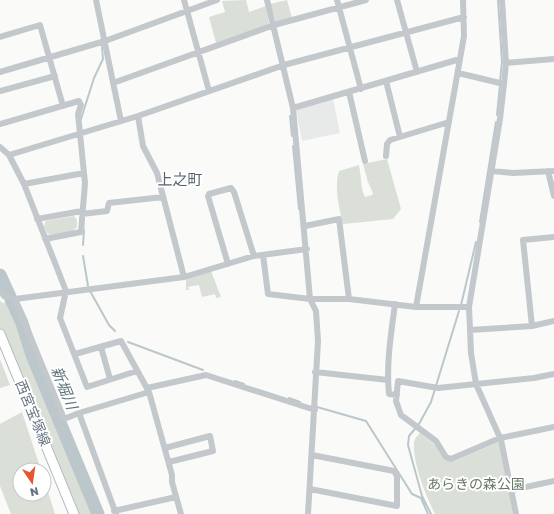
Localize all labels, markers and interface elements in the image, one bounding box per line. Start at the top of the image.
district label: 上之町 [157,170,203,188]
water label: 新堀川 [48,363,82,414]
street label: 西宮宝塚線 [12,377,54,448]
north arrow [12,462,52,502]
park label: あらきの森公園 [427,475,525,492]
text: N [29,485,40,500]

